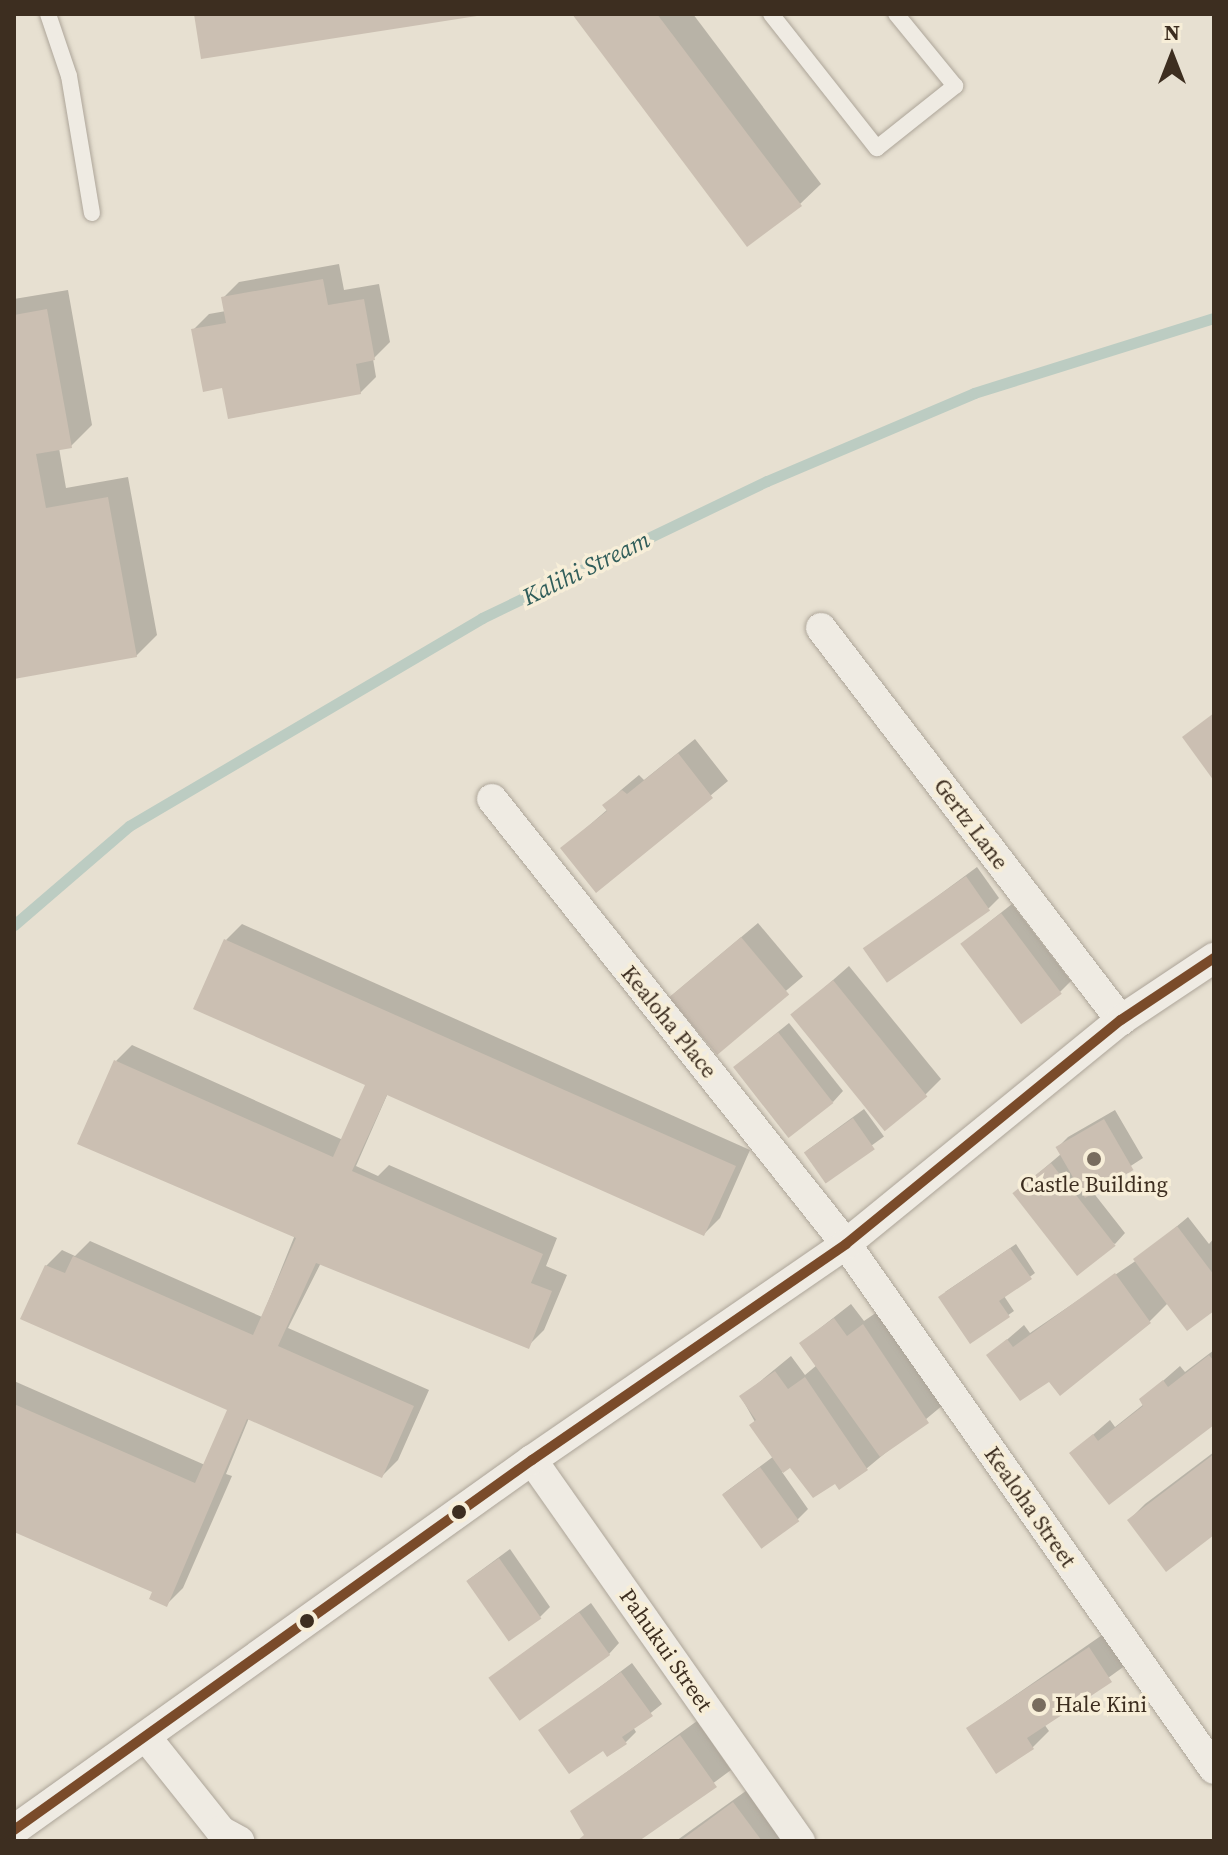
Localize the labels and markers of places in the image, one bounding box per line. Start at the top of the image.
marker: Castle Building [1085,1150,1103,1168]
place label: Castle Building [1020,1172,1168,1198]
unlabelled marker [451,1504,467,1520]
unlabelled marker [299,1613,315,1629]
place label: Hale Kini [1055,1692,1147,1718]
marker: Hale Kini [1030,1696,1048,1714]

